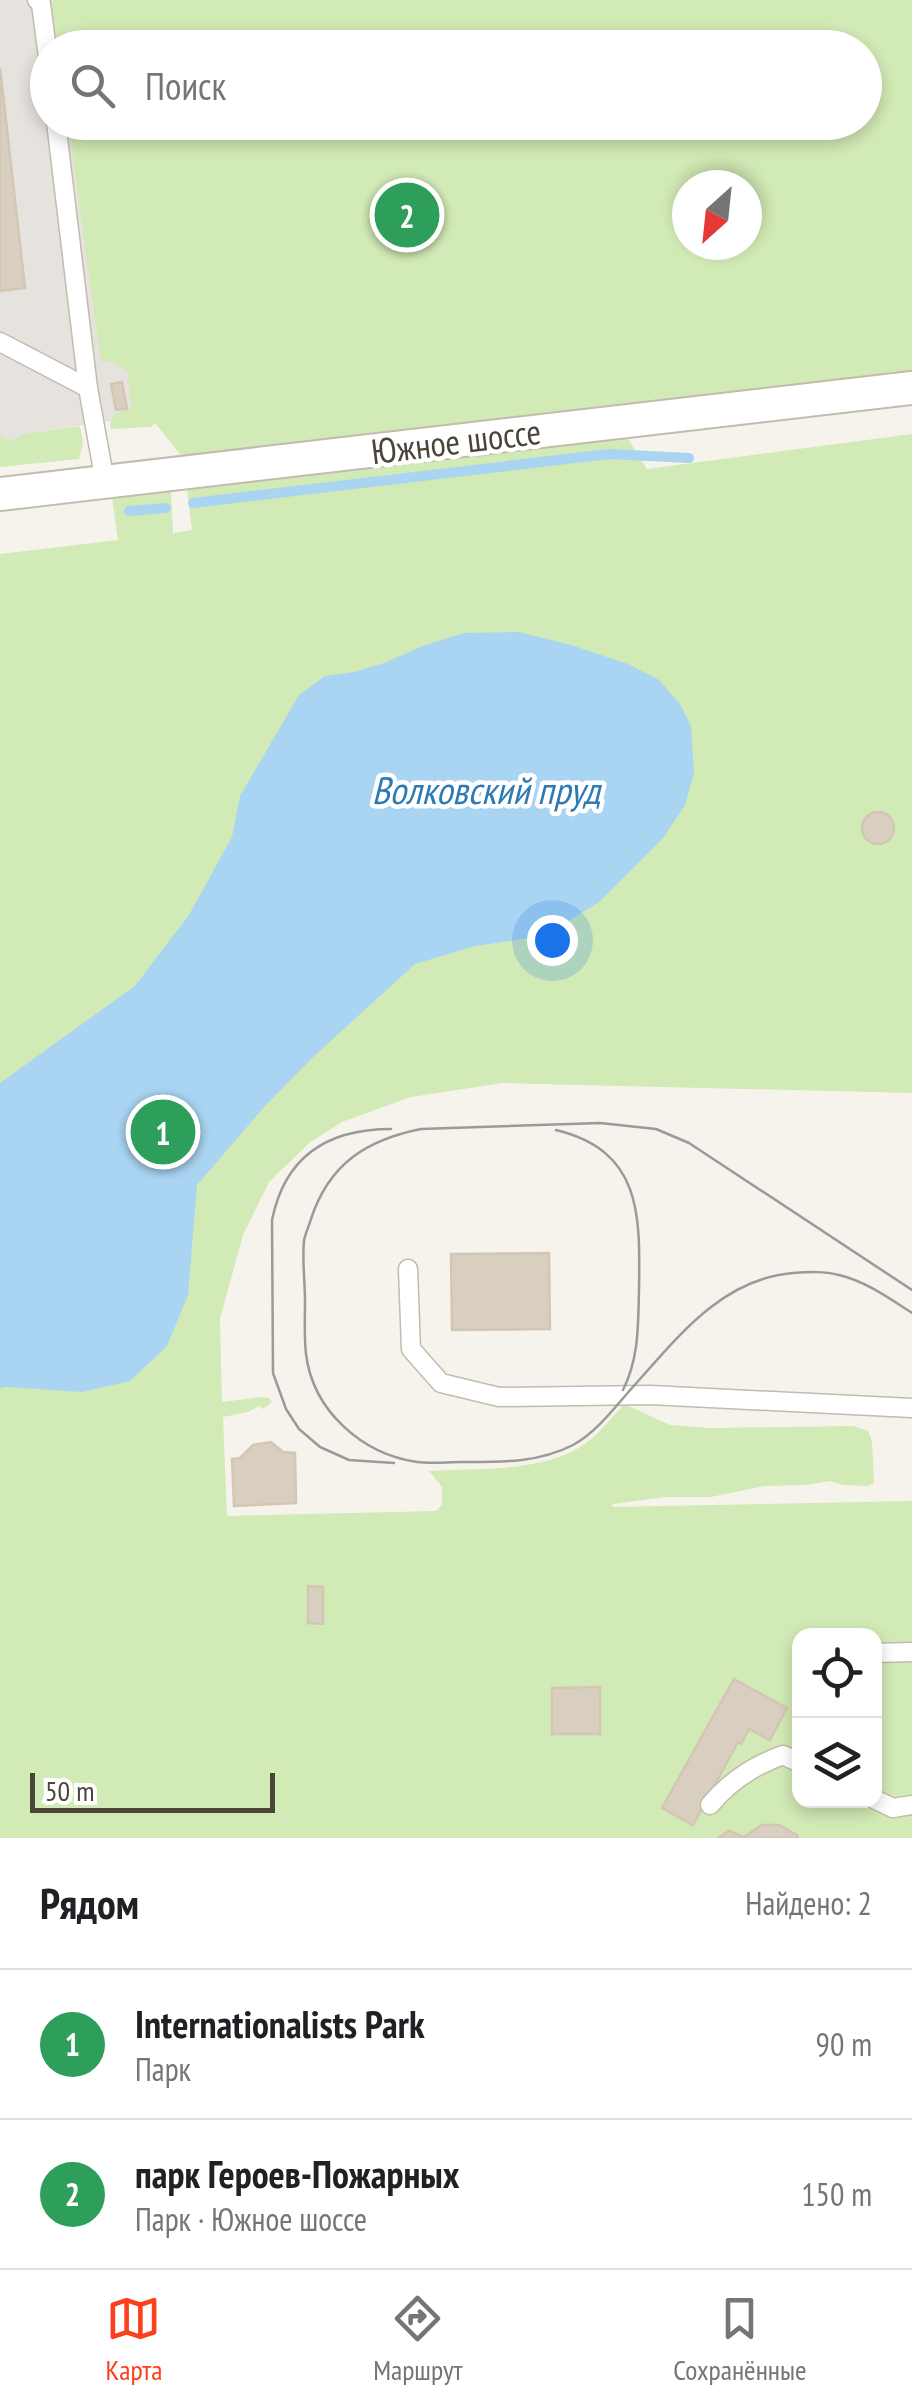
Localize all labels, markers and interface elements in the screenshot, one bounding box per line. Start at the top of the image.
search box [30,30,882,140]
icon: search [65,58,120,113]
text: Поиск [145,61,226,110]
north arrow [672,170,762,260]
pin: 2 [374,178,440,252]
street label: Южное шоссе [369,408,543,474]
water label: Волковский пруд [372,765,603,814]
your location [527,915,578,966]
pin: 1 [130,1094,196,1170]
map controls [792,1628,882,1808]
button: locate [792,1628,882,1718]
button: layers [792,1718,882,1808]
scale bar [30,1768,275,1812]
text: 50 m [45,1772,94,1809]
text: Рядом [40,1876,139,1931]
text: Найдено: 2 [745,1882,872,1924]
text: Internationalists Park [135,1999,425,2048]
text: 1 [65,2023,80,2065]
text: 90 m [816,2023,872,2065]
text: Парк [135,2048,191,2090]
text: парк Героев-Пожарных [135,2149,459,2198]
text: 2 [65,2173,80,2215]
text: 150 m [801,2173,872,2215]
text: Парк · Южное шоссе [135,2198,367,2240]
tab: Карта [105,2291,162,2388]
tab: Маршрут [373,2291,463,2388]
tab: Сохранённые [673,2291,807,2388]

